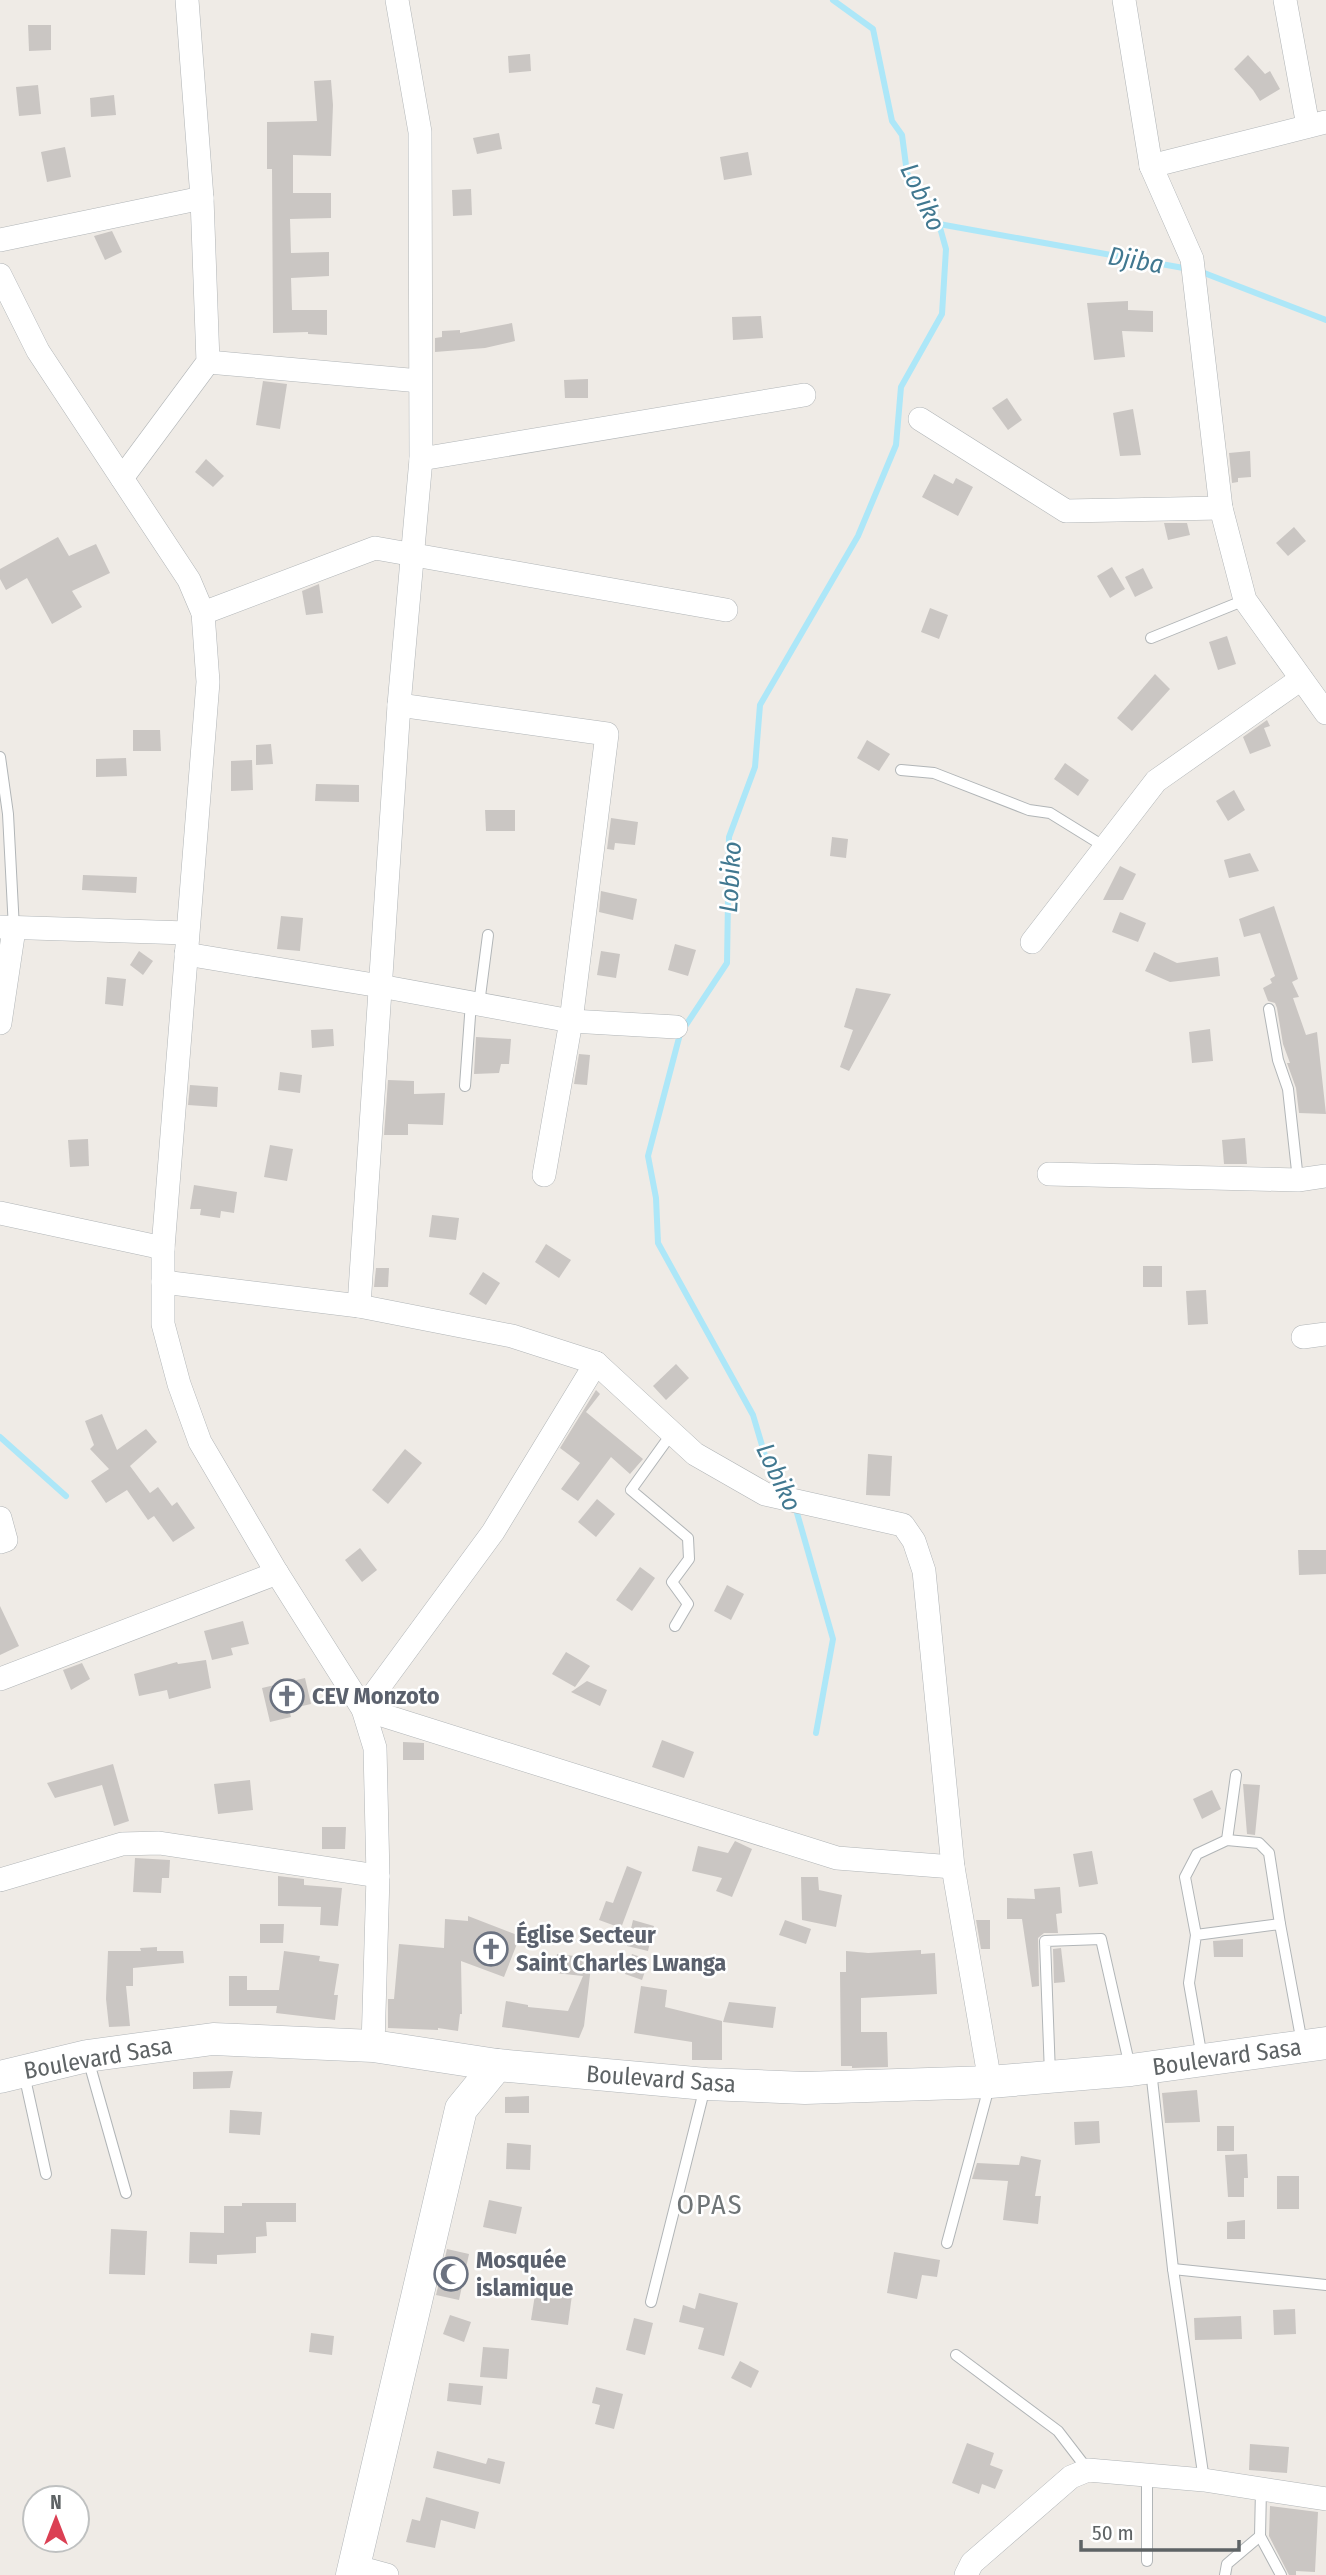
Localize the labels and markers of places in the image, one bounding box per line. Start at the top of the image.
church icon: CEV Monzoto [268,1677,306,1715]
place label: CEV Monzoto [312,1682,440,1710]
place label: Église Secteur Saint Charles Lwanga [516,1920,726,1977]
church icon: Église Secteur Saint Charles Lwanga [472,1930,510,1968]
place label: Mosquée islamique [476,2246,573,2302]
mosque icon: Mosquée islamique [432,2255,470,2293]

